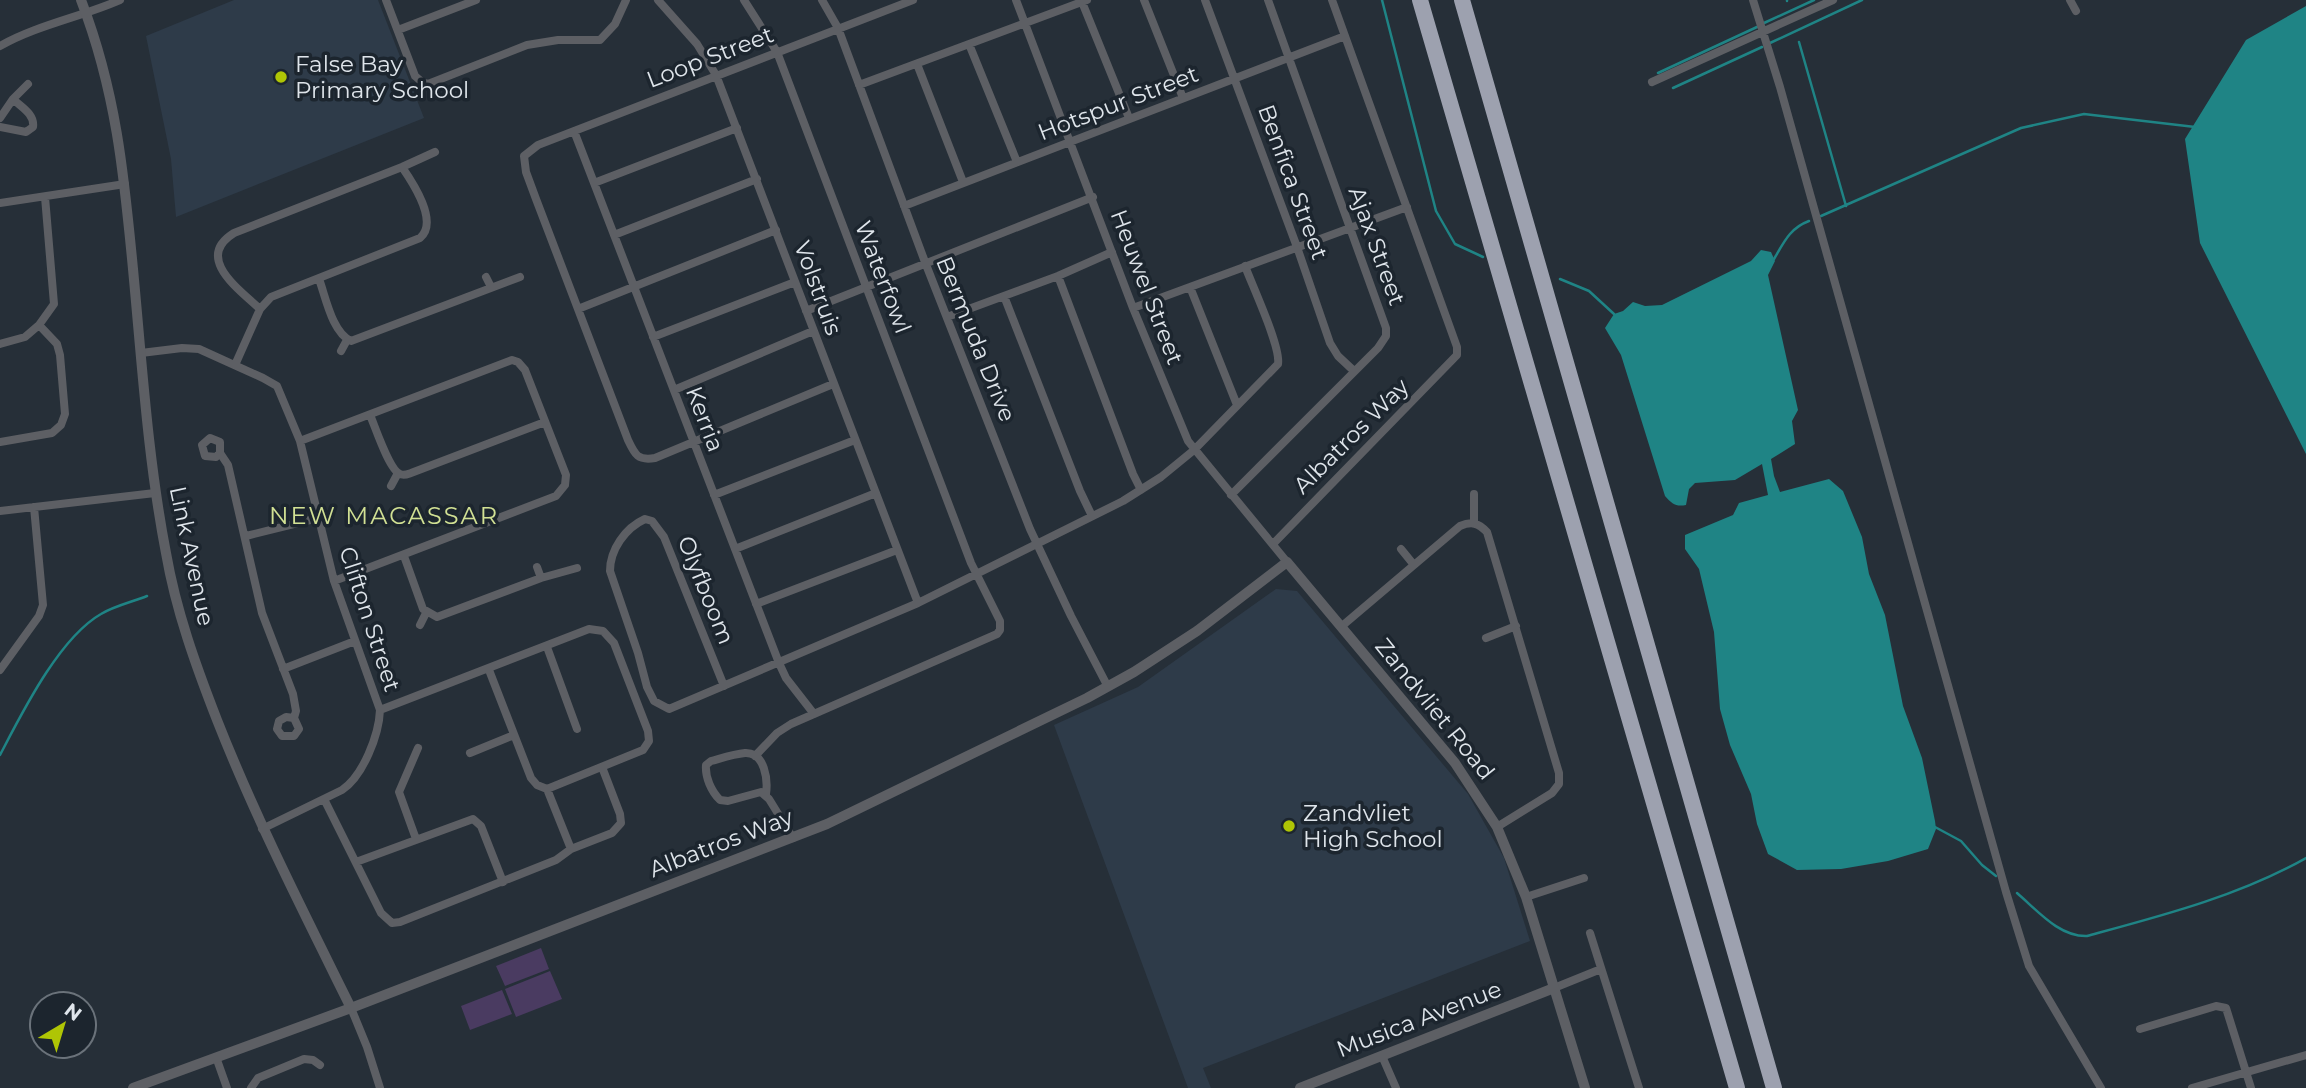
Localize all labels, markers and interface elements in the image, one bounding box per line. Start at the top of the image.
street label: Loop Street [643,20,777,94]
place label: False Bay Primary School [295,50,469,104]
street label: Hotspur Street [1034,60,1202,146]
marker: False Bay Primary School [273,69,289,85]
street label: Benfica Street [1252,101,1334,263]
street label: Ajax Street [1343,183,1411,309]
street label: Heuwel Street [1105,206,1189,368]
street label: Waterfowl [849,217,917,337]
street label: Volstruis [788,237,848,339]
street label: Bermuda Drive [930,252,1022,426]
street label: Albatros Way [1288,372,1415,499]
street label: Kerria [680,382,730,456]
street label: Link Avenue [164,484,220,628]
district label: NEW MACASSAR [269,501,499,530]
street label: Olyfboom [672,532,740,648]
street label: Clifton Street [333,543,407,695]
street label: Zandvliet Road [1369,633,1501,785]
place label: Zandvliet High School [1303,799,1443,853]
street label: Albatros Way [645,803,797,883]
marker: Zandvliet High School [1281,818,1297,834]
street label: Musica Avenue [1333,975,1505,1063]
north arrow [28,990,98,1060]
text: N [60,998,86,1026]

